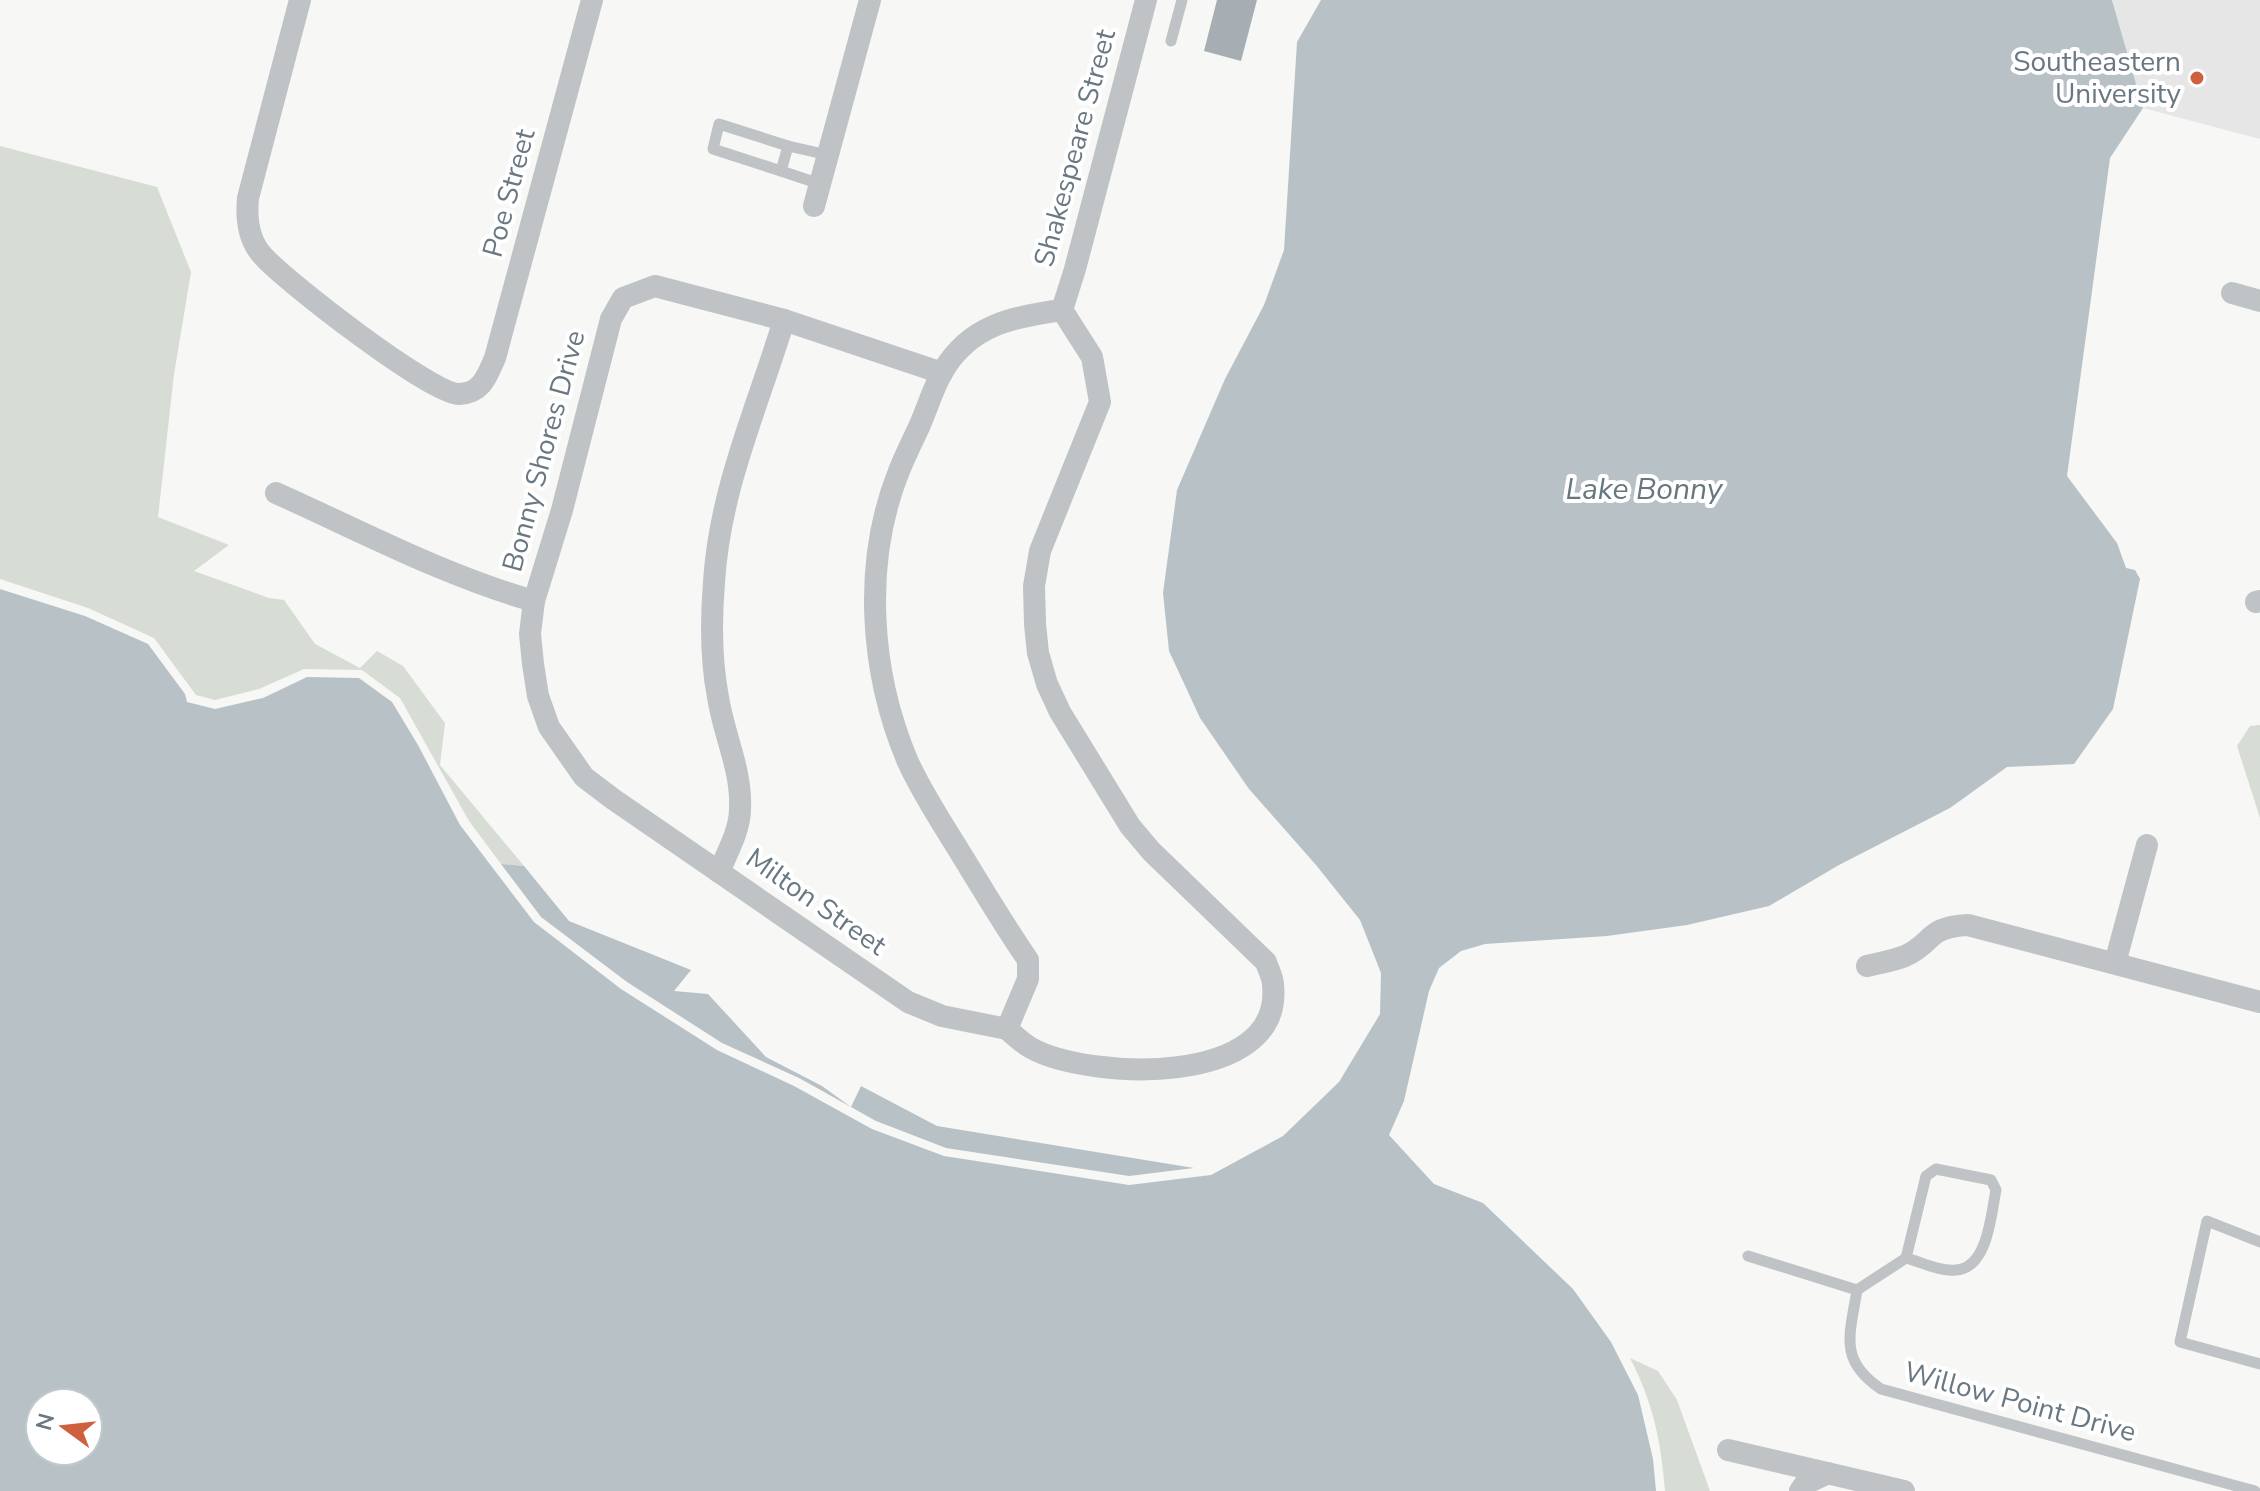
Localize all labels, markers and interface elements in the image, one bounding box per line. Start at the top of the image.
street label: Shakespeare Street [1025,25,1125,271]
place label: Southeastern University [2013,43,2182,113]
marker: Southeastern University [2188,69,2206,87]
street label: Poe Street [474,125,544,261]
street label: Bonny Shores Drive [494,326,594,576]
water label: Lake Bonny [1566,469,1724,510]
street label: Milton Street [738,840,894,964]
street label: Willow Point Drive [1900,1353,2140,1451]
north arrow [24,1387,104,1467]
text: N [29,1410,62,1434]

